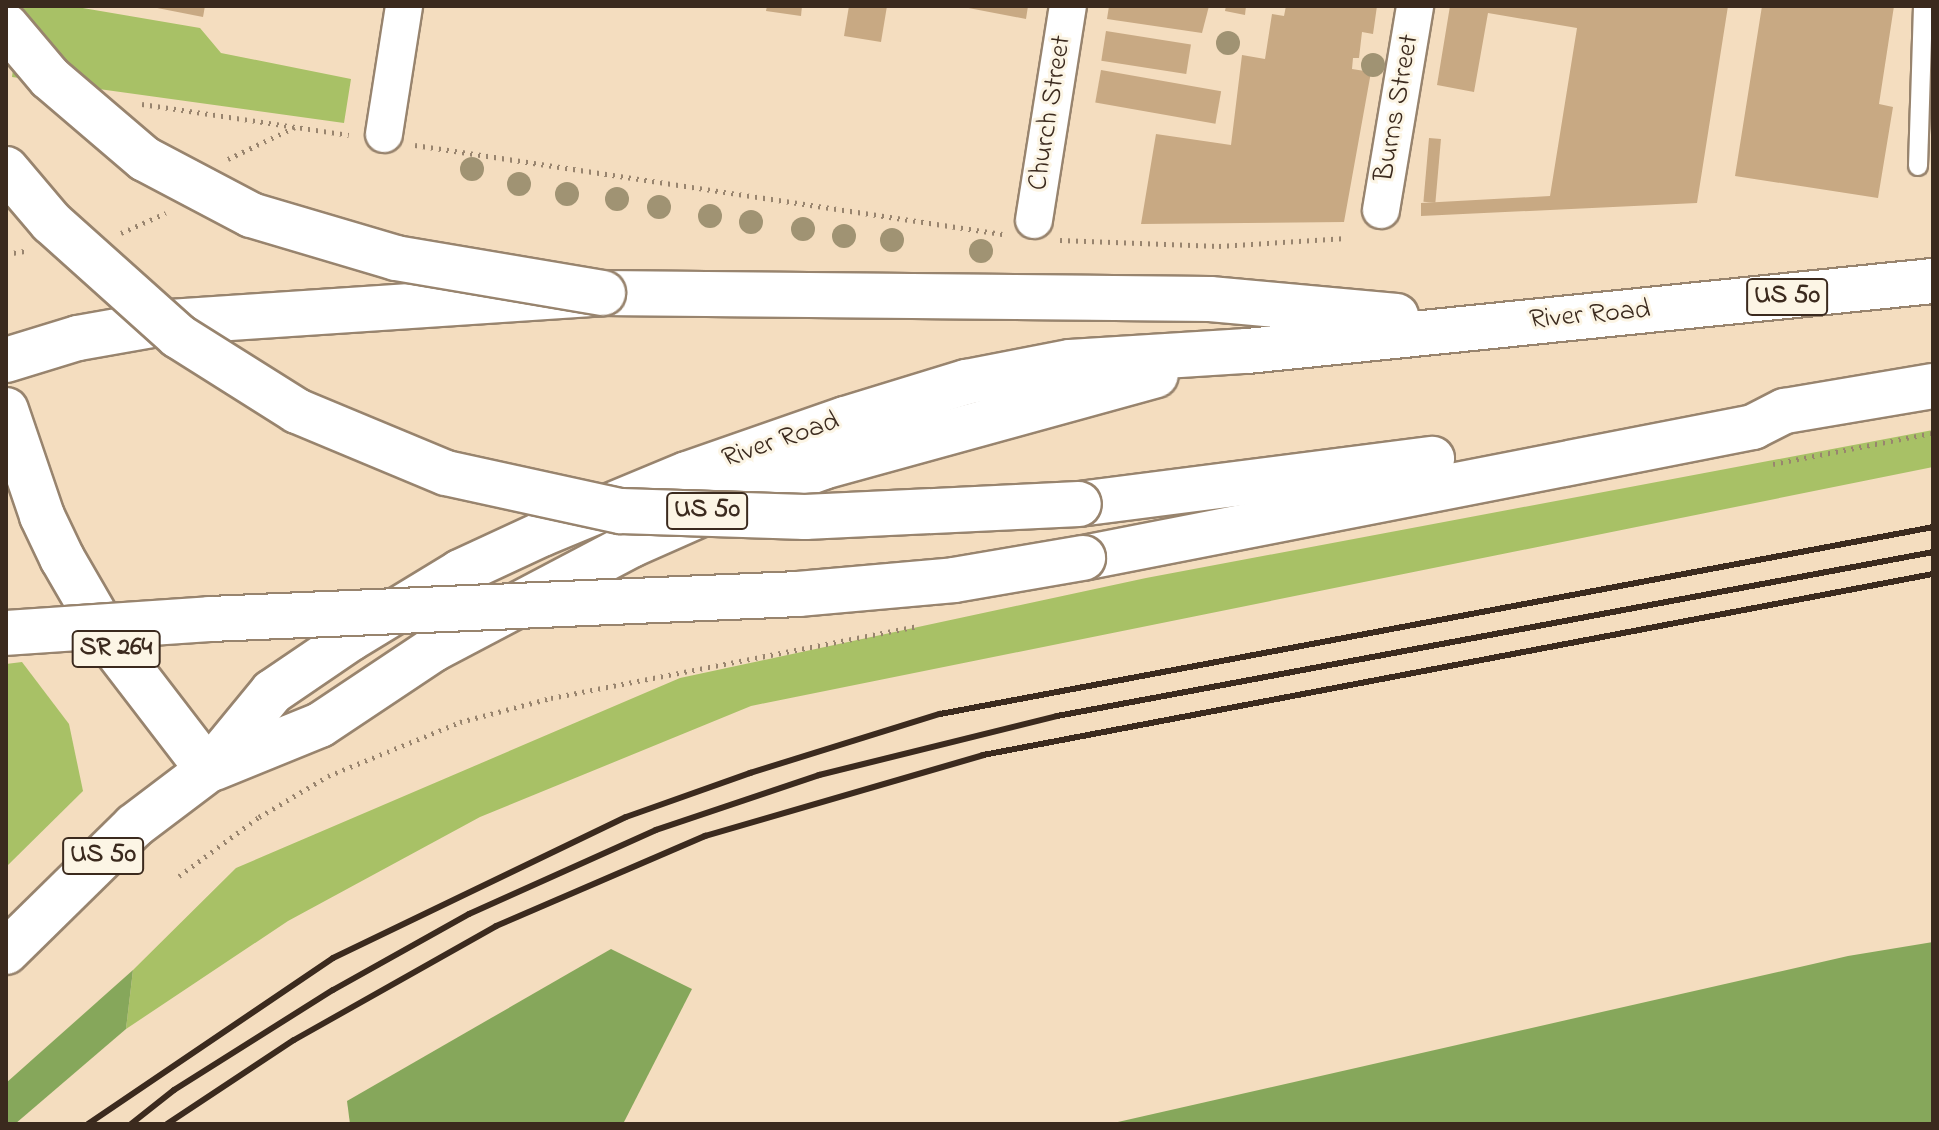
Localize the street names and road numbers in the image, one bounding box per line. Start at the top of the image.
street label: Burns Street [1369,32,1427,184]
street label: Church Street [1022,33,1080,193]
road number: US 50 [1745,275,1829,319]
street label: River Road [1528,294,1652,338]
street label: River Road [718,405,844,477]
road number: US 50 [665,489,749,533]
road number: SR 264 [70,627,162,671]
road number: US 50 [61,834,145,878]

